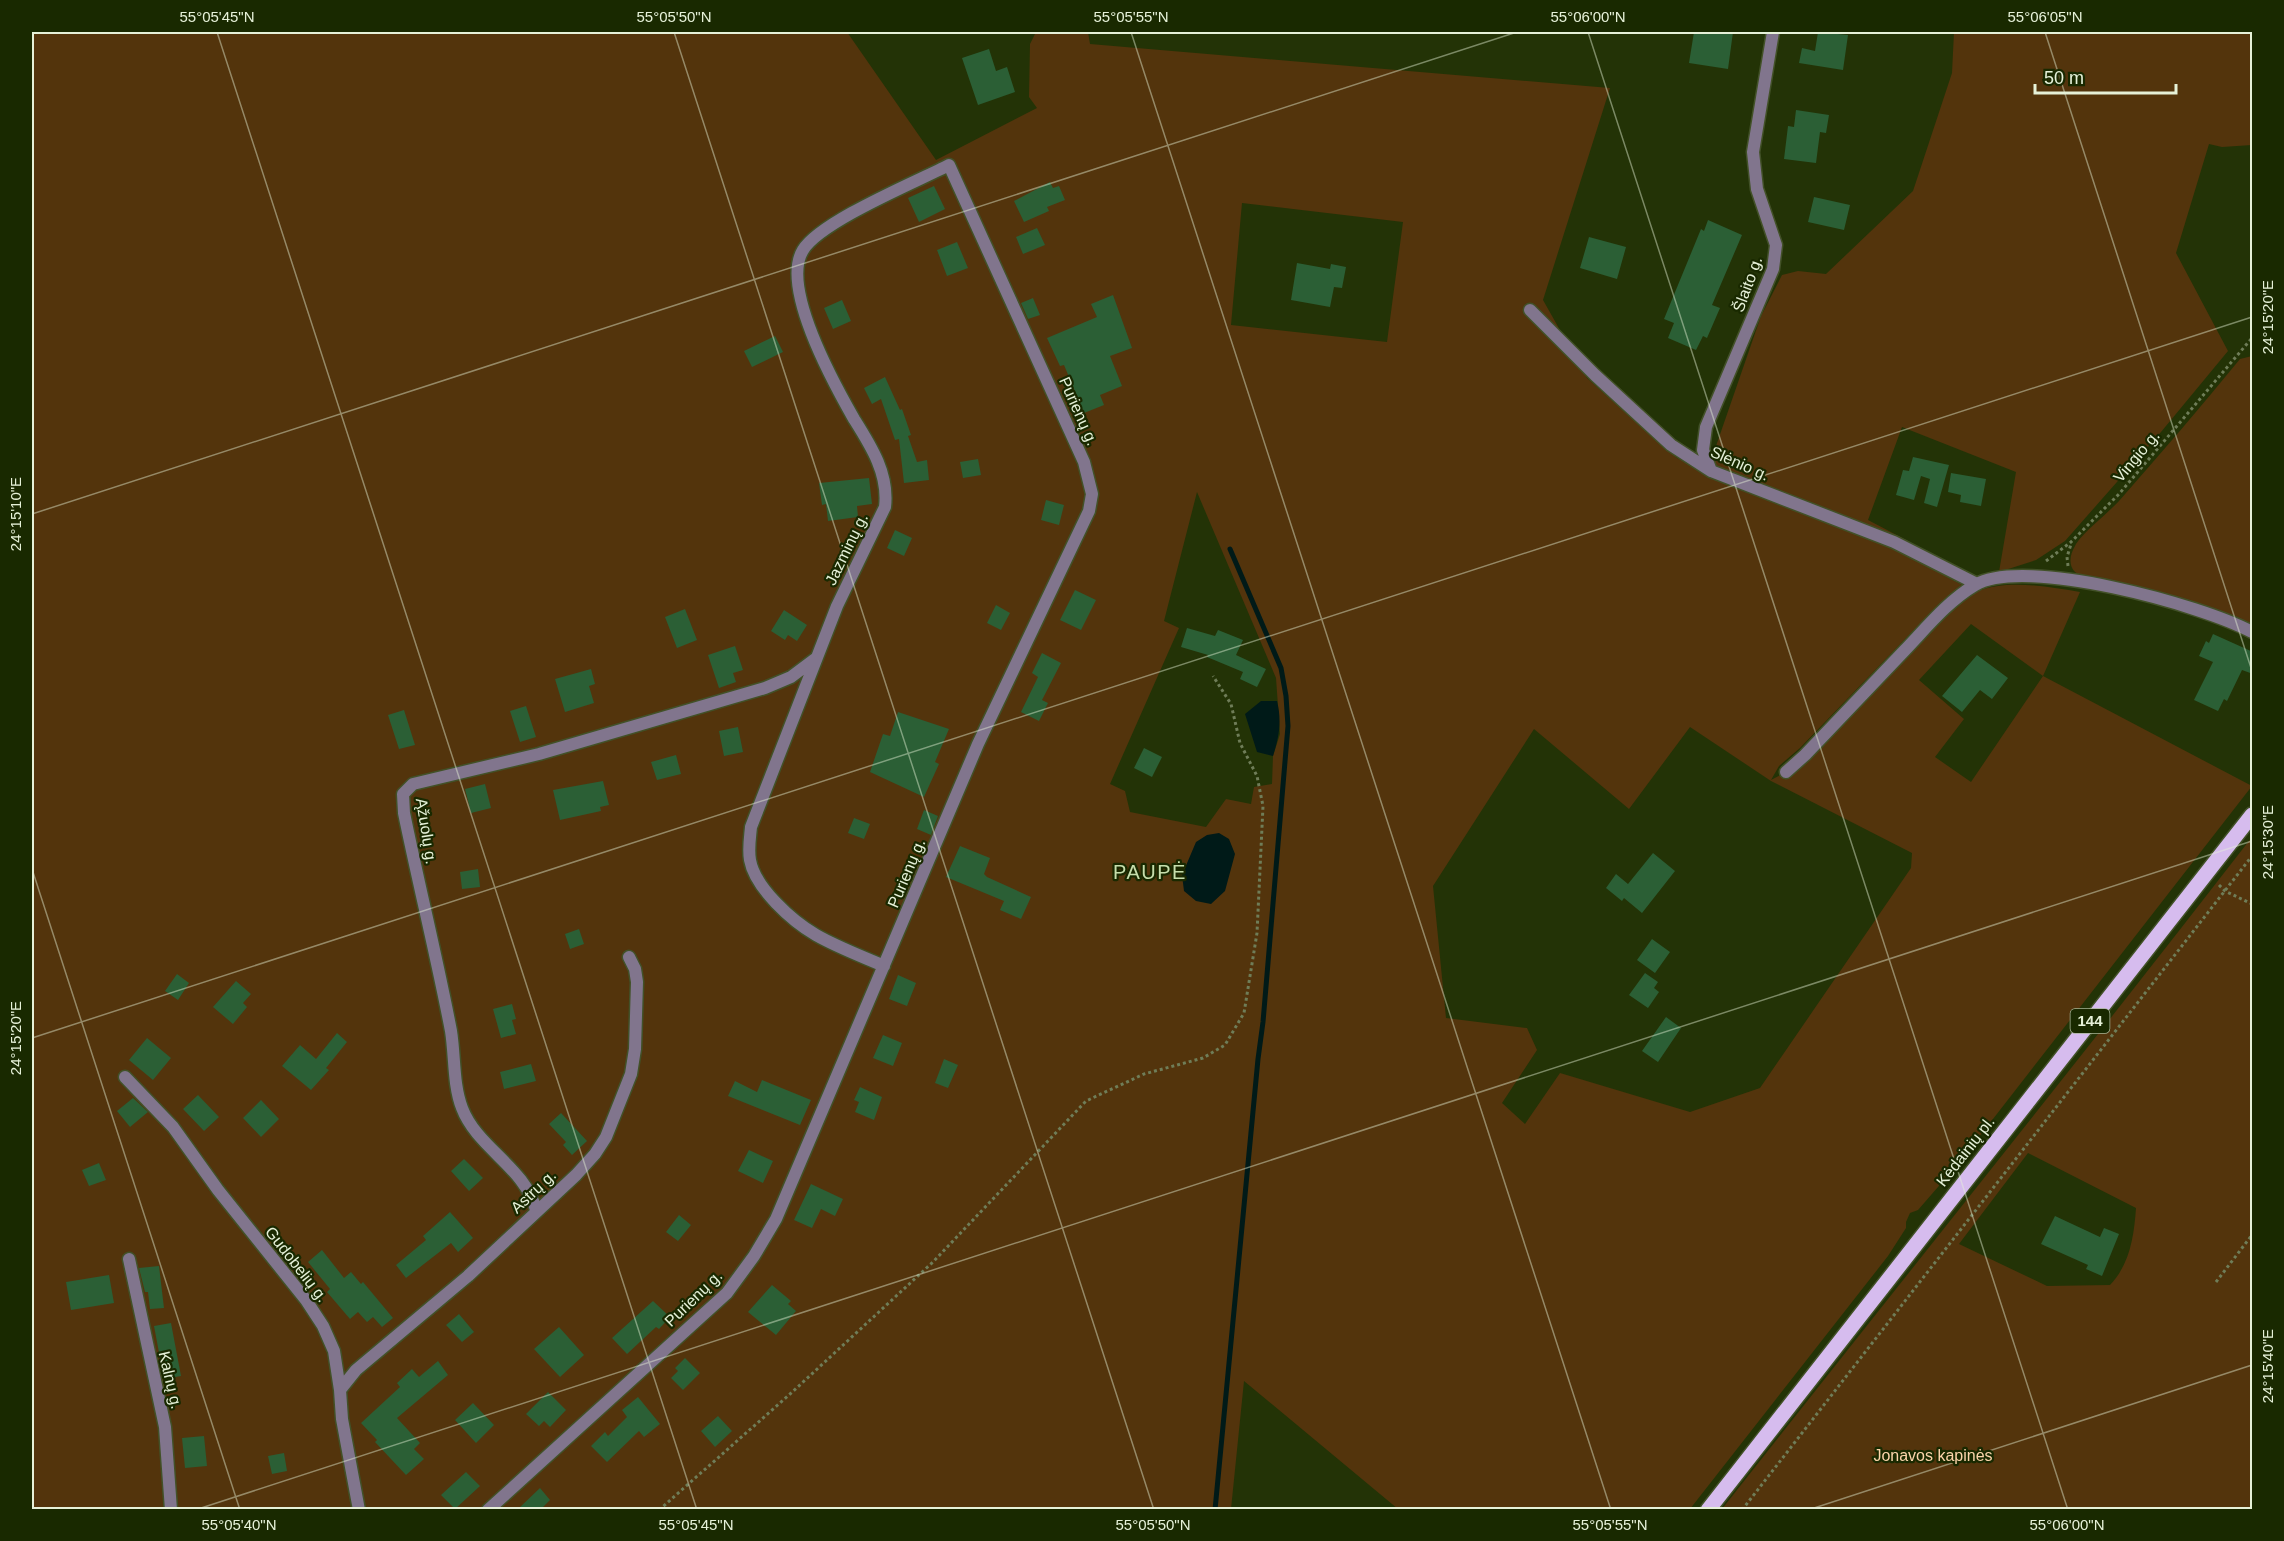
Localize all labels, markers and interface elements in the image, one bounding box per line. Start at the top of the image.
text: 55°05'45"N [179,8,255,25]
text: 55°05'50"N [636,8,712,25]
text: 55°05'55"N [1093,8,1169,25]
text: 55°06'00"N [1550,8,1626,25]
text: 55°06'05"N [2007,8,2083,25]
scale bar [2035,57,2176,95]
text: 50 m [2044,68,2084,88]
street label: Šlaito g. [1729,254,1765,314]
text: 24°15'20"E [2259,280,2276,354]
street label: Purienų g. [1056,374,1101,448]
street label: Vingio g. [2110,427,2163,486]
street label: Slėnio g. [1708,443,1772,484]
text: 24°15'10"E [7,477,24,551]
street label: Jazminų g. [822,511,871,588]
street label: Ąžuolų g. [413,797,440,865]
text: 24°15'30"E [2259,805,2276,879]
street label: Purienų g. [884,836,929,910]
district label: PAUPĖ [1113,861,1187,883]
text: 24°15'20"E [7,1001,24,1075]
road number: 144 [2070,1009,2110,1033]
street label: Kėdainių pl. [1933,1113,1998,1189]
street label: Astrų g. [507,1166,559,1216]
street label: Gudobelių g. [262,1223,331,1305]
street label: Purienų g. [661,1267,725,1330]
text: 24°15'40"E [2259,1329,2276,1403]
street label: Kalnų g. [156,1350,185,1411]
park label: Jonavos kapinės [1873,1447,1993,1464]
text: 55°05'40"N [201,1516,277,1533]
text: 55°05'45"N [658,1516,734,1533]
text: 55°05'50"N [1115,1516,1191,1533]
text: 55°05'55"N [1572,1516,1648,1533]
text: 55°06'00"N [2029,1516,2105,1533]

